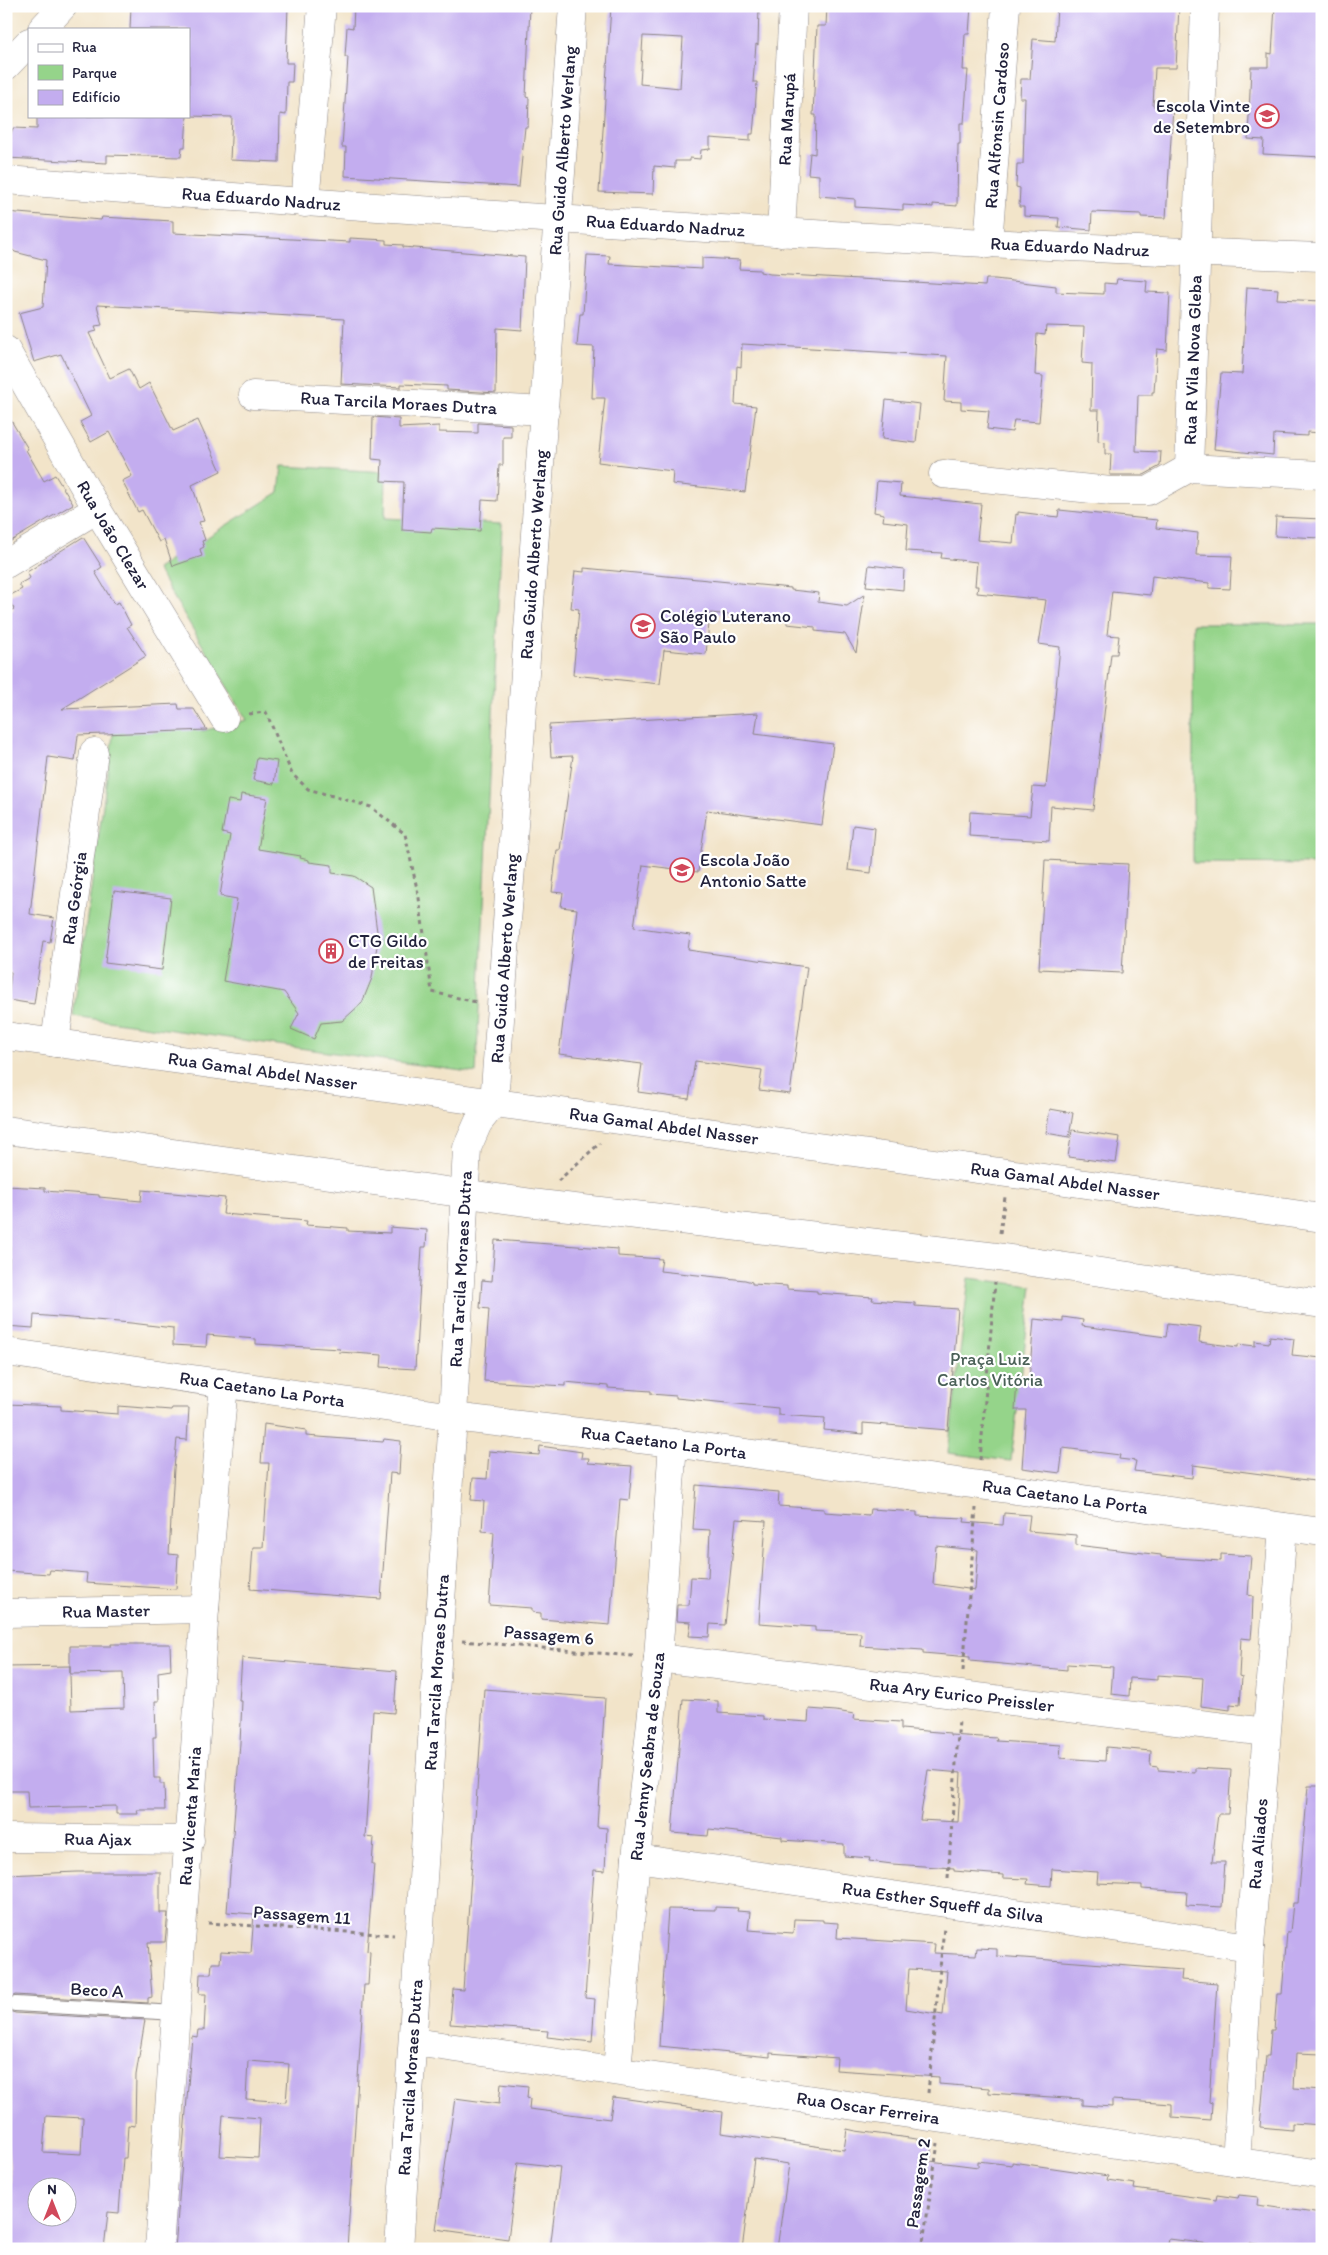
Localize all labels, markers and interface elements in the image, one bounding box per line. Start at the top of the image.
legend [28,28,190,118]
text: Rua [72,38,97,56]
street label: Rua Alfonsin Cardoso [980,41,1014,209]
street label: Rua Guido Alberto Werlang [544,44,581,256]
text: Parque [72,64,117,82]
street label: Rua Marupá [774,72,800,166]
text: Edifício [72,88,120,106]
place label: Escola Vinte de Setembro [1153,95,1250,138]
school or university icon: Escola Vinte de Setembro [1254,103,1280,129]
street label: Rua Eduardo Nadruz [181,182,342,216]
street label: Rua Eduardo Nadruz [585,210,746,241]
street label: Rua Eduardo Nadruz [990,232,1151,261]
street label: Rua R Vila Nova Gleba [1179,275,1207,445]
street label: Rua Tarcila Moraes Dutra [300,387,498,419]
street label: Rua Guido Alberto Werlang [515,448,552,660]
street label: Rua João Clezar [72,477,155,595]
place label: Colégio Luterano São Paulo [660,605,791,648]
school or university icon: Colégio Luterano São Paulo [630,613,656,639]
place label: Escola João Antonio Satte [700,849,807,892]
street label: Rua Geórgia [57,850,92,946]
street label: Rua Guido Alberto Werlang [486,852,523,1064]
school or university icon: Escola João Antonio Satte [669,857,695,883]
place label: CTG Gildo de Freitas [348,930,427,973]
building icon: CTG Gildo de Freitas [318,938,344,964]
street label: Rua Gamal Abdel Nasser [167,1047,359,1095]
street label: Rua Gamal Abdel Nasser [568,1102,760,1150]
street label: Rua Gamal Abdel Nasser [969,1157,1161,1206]
street label: Rua Tarcila Moraes Dutra [445,1169,477,1368]
park label: Praça Luiz Carlos Vitória [937,1348,1043,1391]
street label: Rua Caetano La Porta [178,1366,347,1412]
street label: Rua Caetano La Porta [580,1421,749,1464]
street label: Rua Caetano La Porta [981,1475,1150,1519]
street label: Rua Tarcila Moraes Dutra [419,1573,454,1771]
street label: Rua Master [62,1599,151,1623]
street label: Passagem 6 [503,1620,595,1650]
street label: Rua Jenny Seabra de Souza [625,1651,669,1862]
street label: Rua Ary Eurico Preissler [868,1673,1056,1717]
street label: Rua Vicenta Maria [174,1746,206,1886]
street label: Rua Aliados [1244,1797,1273,1890]
street label: Rua Ajax [64,1828,132,1850]
street label: Rua Esther Squeff da Silva [841,1877,1045,1928]
street label: Passagem 11 [252,1901,352,1929]
street label: Beco A [70,1978,125,2002]
street label: Rua Tarcila Moraes Dutra [393,1978,428,2176]
street label: Rua Oscar Ferreira [795,2087,942,2129]
street label: Passagem 2 [901,2136,935,2229]
north arrow [28,2178,78,2228]
text: N [47,2181,57,2198]

